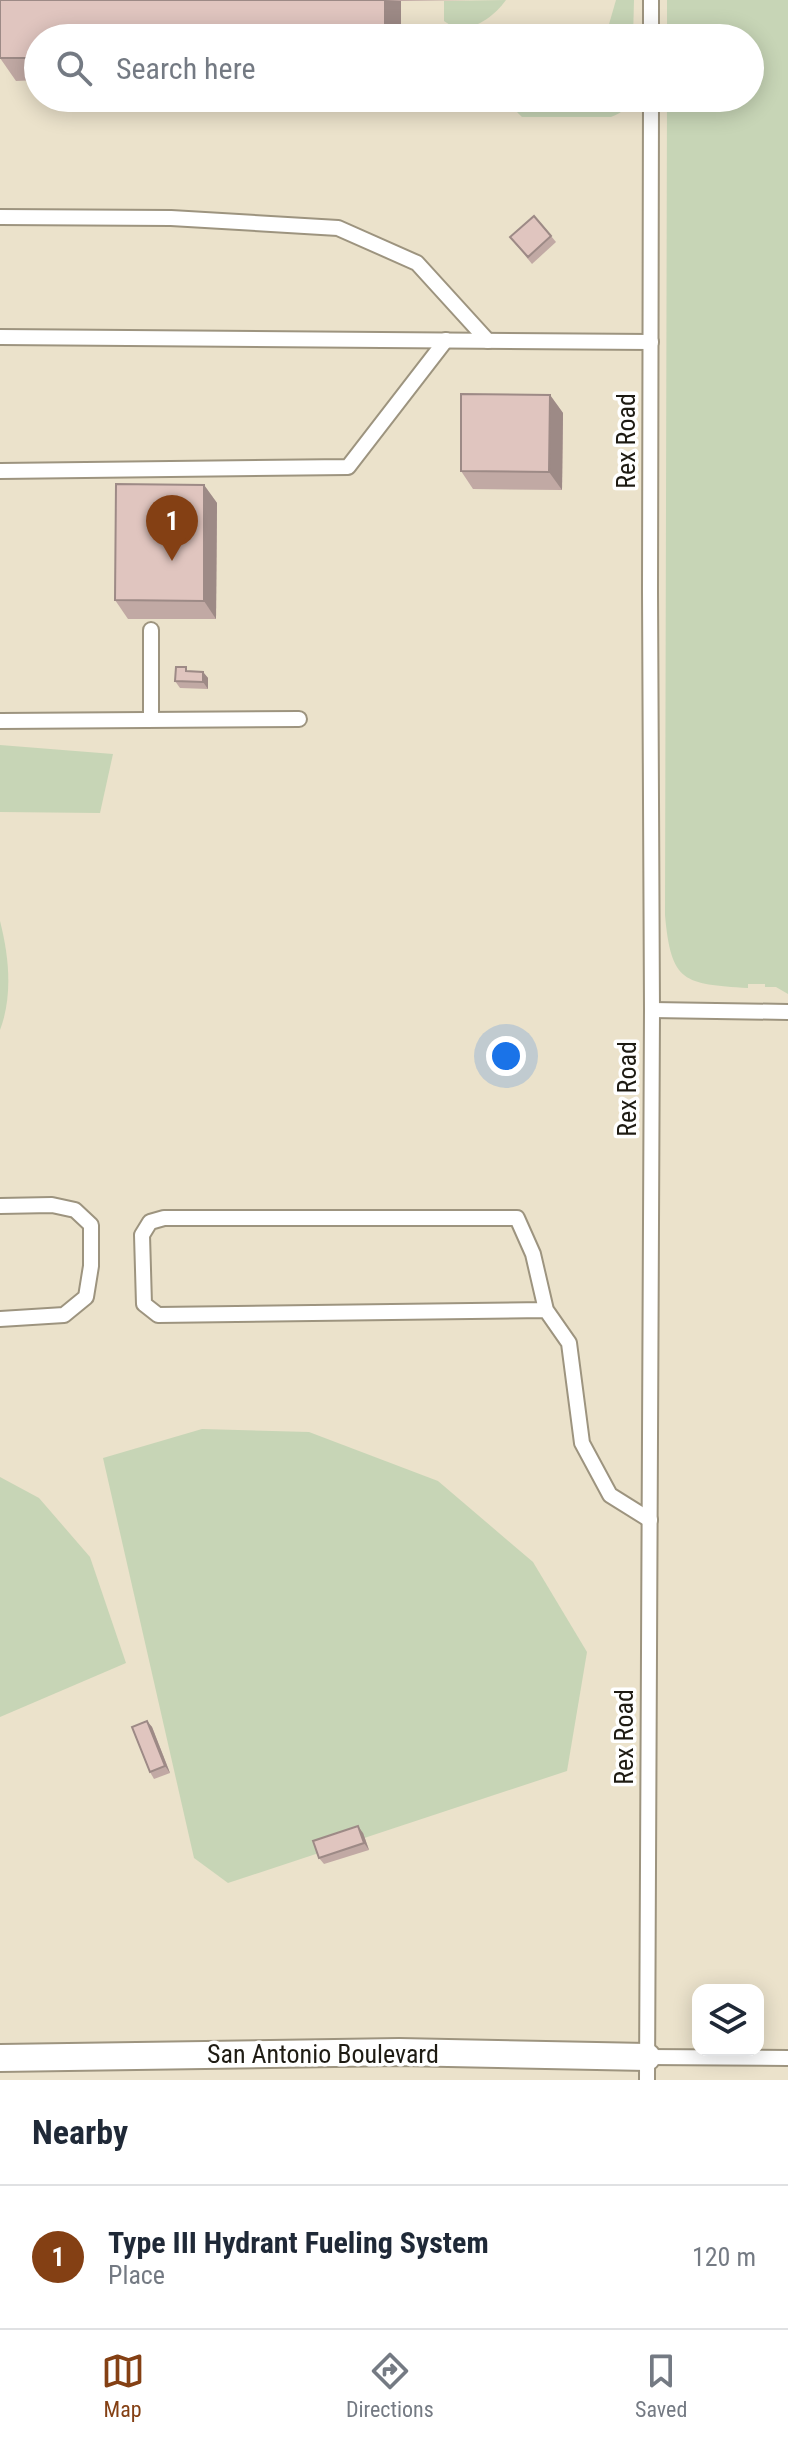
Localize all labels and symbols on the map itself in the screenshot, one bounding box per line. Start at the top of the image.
street label: Rex Road [611,393,641,489]
pin: 1 [146,495,198,561]
your location [486,1036,526,1076]
street label: Rex Road [612,1041,642,1137]
street label: Rex Road [609,1689,639,1785]
street label: San Antonio Boulevard [207,2039,439,2069]

